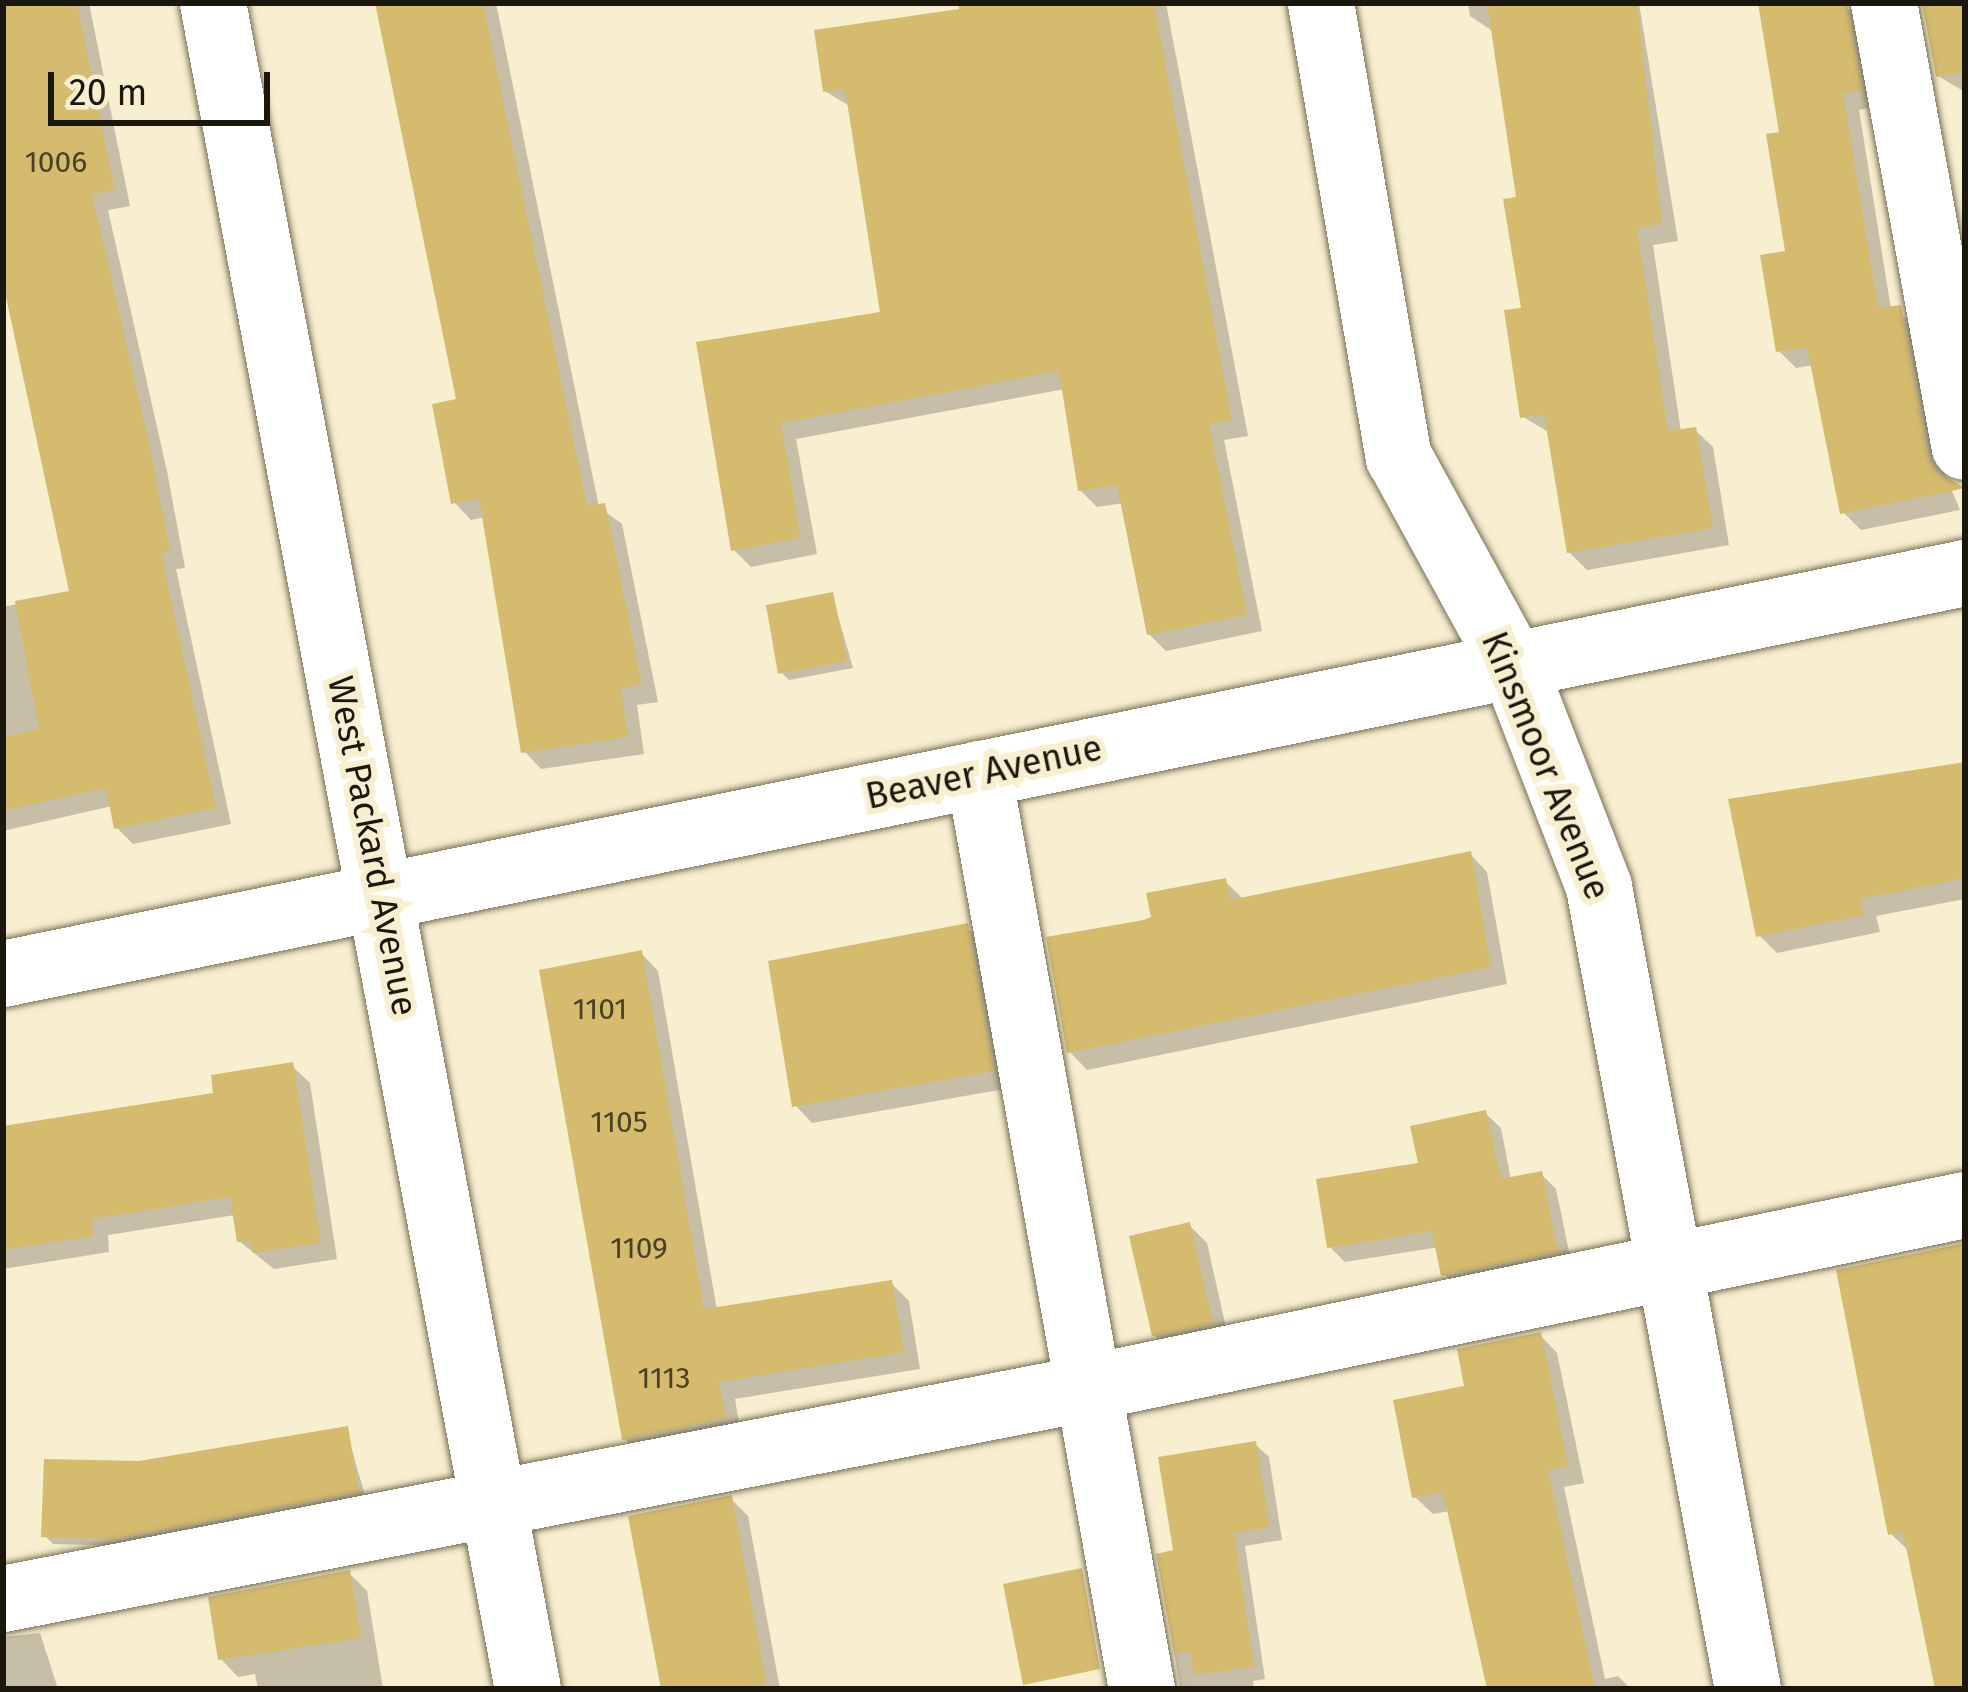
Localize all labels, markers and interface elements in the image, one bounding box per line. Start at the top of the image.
scale bar [54,48,276,122]
text: 20 m [69,71,147,115]
house number: 1006 [25,144,87,180]
street label: Kinsmoor Avenue [1472,626,1618,906]
street label: West Packard Avenue [318,673,426,1019]
street label: Beaver Avenue [862,727,1106,819]
house number: 1101 [573,991,627,1027]
house number: 1105 [590,1104,648,1140]
house number: 1109 [610,1230,668,1266]
house number: 1113 [637,1360,691,1396]

